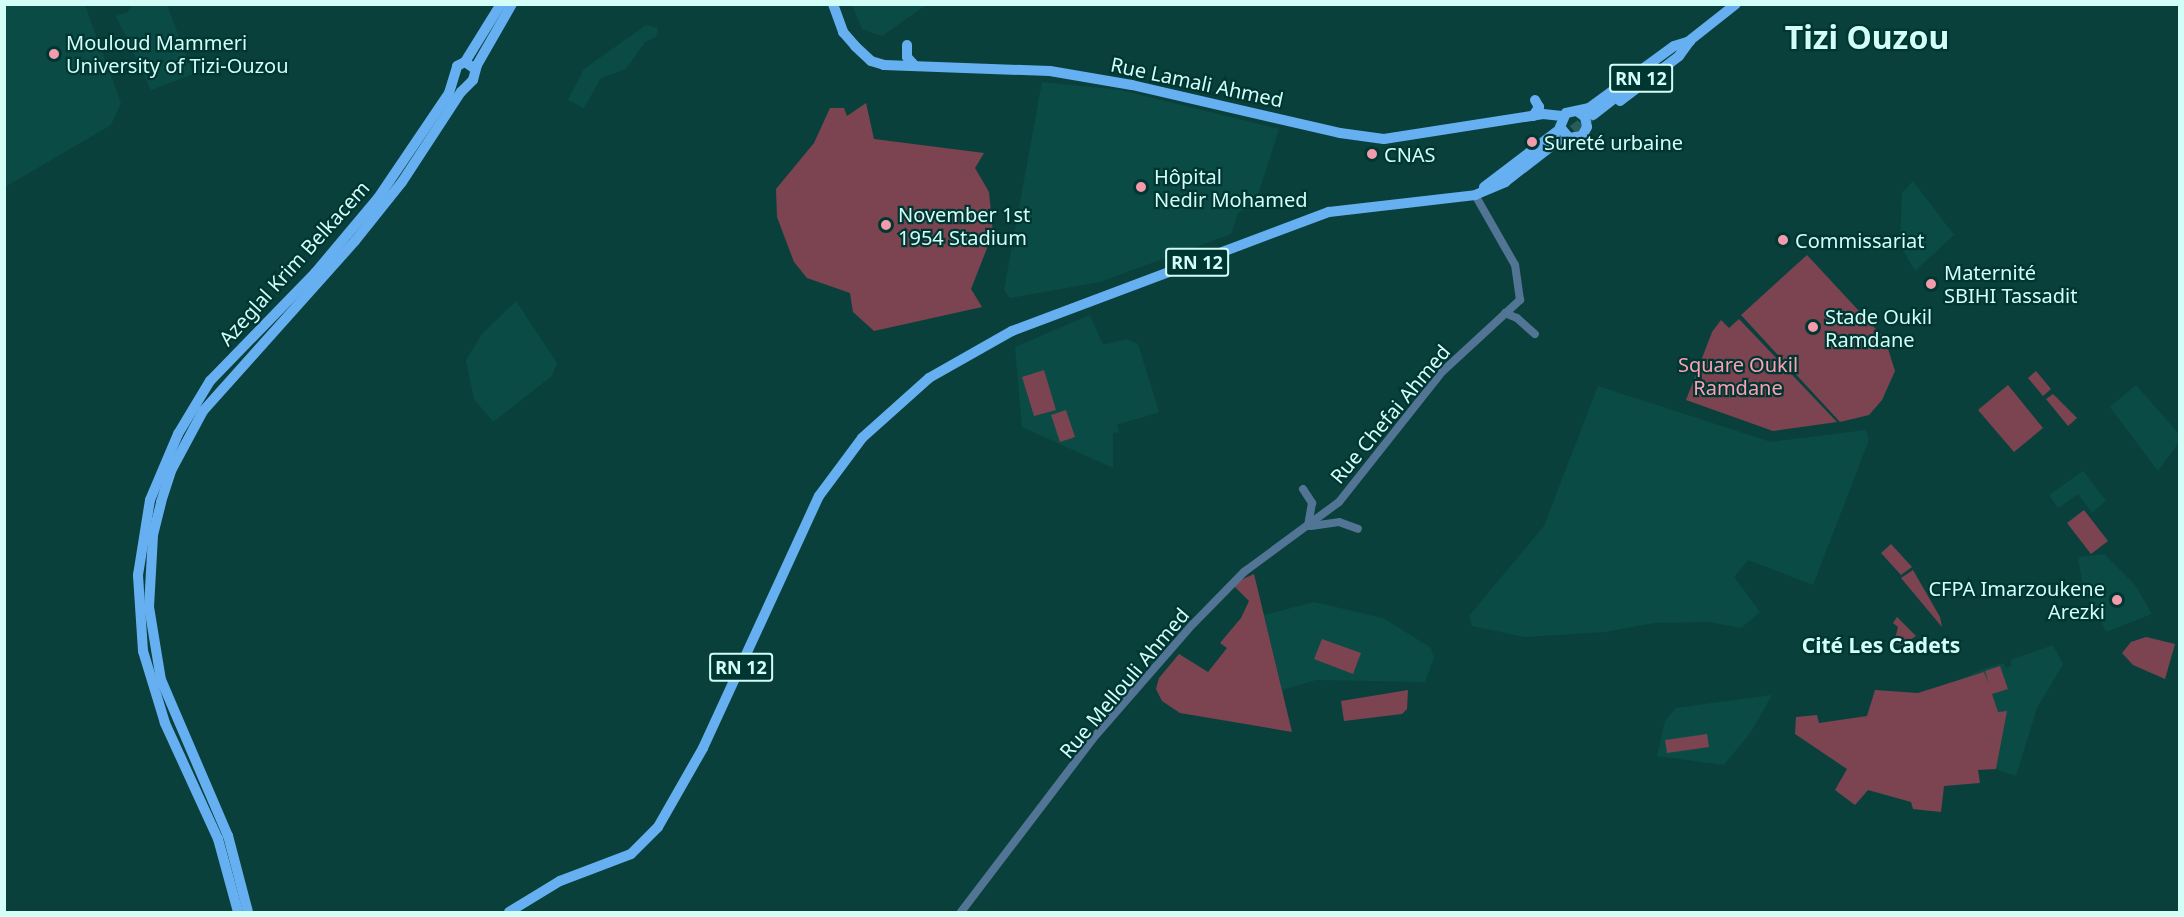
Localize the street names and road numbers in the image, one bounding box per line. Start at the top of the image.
street label: Rue Lamali Ahmed [1109,52,1285,112]
road number: RN 12 [1608,63,1674,93]
street label: Azeglal Krim Belkacem [214,176,374,350]
road number: RN 12 [1164,247,1230,277]
street label: Rue Chefai Ahmed [1325,340,1455,488]
street label: Rue Mellouli Ahmed [1054,603,1194,763]
road number: RN 12 [708,652,774,682]

